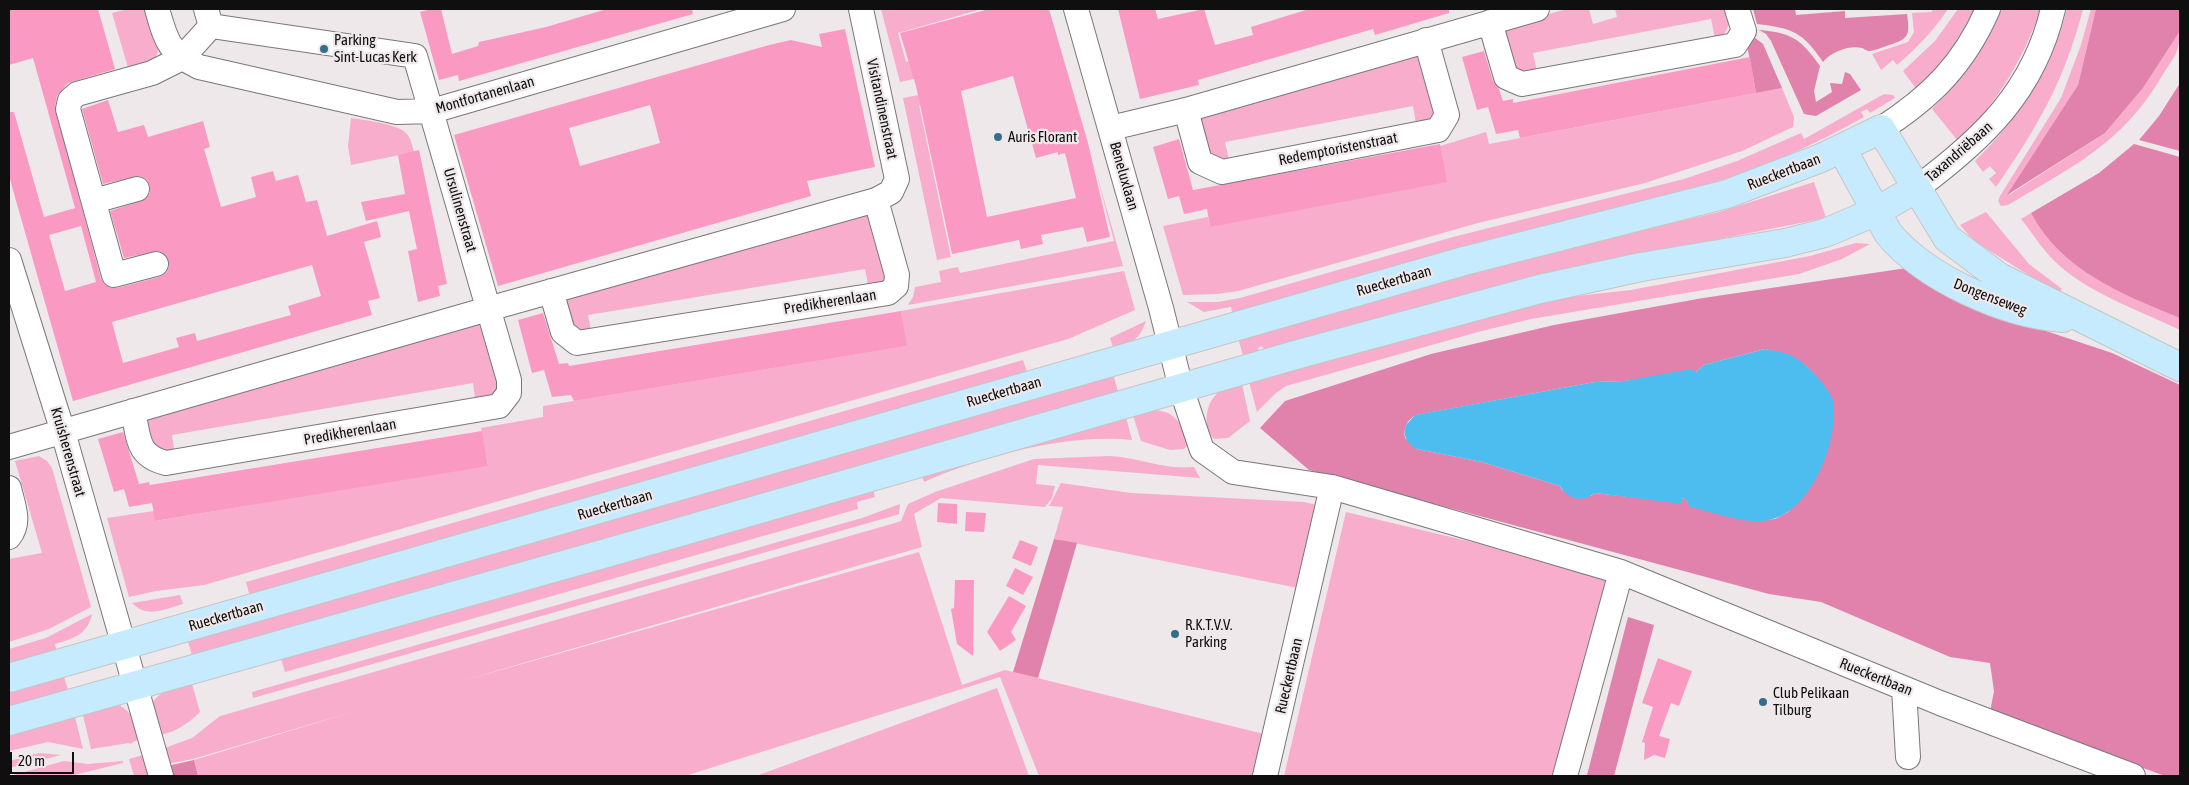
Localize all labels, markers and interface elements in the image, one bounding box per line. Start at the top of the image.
place label: Parking Sint-Lucas Kerk [334,31,417,66]
marker: Parking Sint-Lucas Kerk [318,43,330,55]
street label: Visitandinenstraat [863,57,901,161]
street label: Montfortanenlaan [433,72,537,118]
street label: Taxandriëbaan [1922,118,1996,186]
place label: Auris Florant [1008,128,1077,146]
street label: Redemptoristenstraat [1277,129,1399,169]
marker: Auris Florant [992,131,1004,143]
street label: Beneluxlaan [1106,140,1142,212]
street label: Rueckertbaan [1745,150,1823,194]
street label: Ursulinenstraat [439,166,481,254]
street label: Rueckertbaan [1354,262,1434,300]
street label: Dongenseweg [1951,275,2029,319]
street label: Predikherenlaan [782,286,878,318]
street label: Rueckertbaan [964,373,1044,411]
street label: Kruisherenstraat [47,405,89,499]
street label: Predikherenlaan [302,415,398,449]
street label: Rueckertbaan [575,486,655,524]
street label: Rueckertbaan [186,597,266,635]
place label: R.K.T.V.V. Parking [1185,616,1233,651]
marker: R.K.T.V.V. Parking [1169,628,1181,640]
street label: Rueckertbaan [1272,636,1306,716]
street label: Rueckertbaan [1837,654,1915,700]
place label: Club Pelikaan Tilburg [1773,684,1849,719]
marker: Club Pelikaan Tilburg [1757,696,1769,708]
scale bar [12,742,76,774]
text: 20 m [18,752,45,769]

